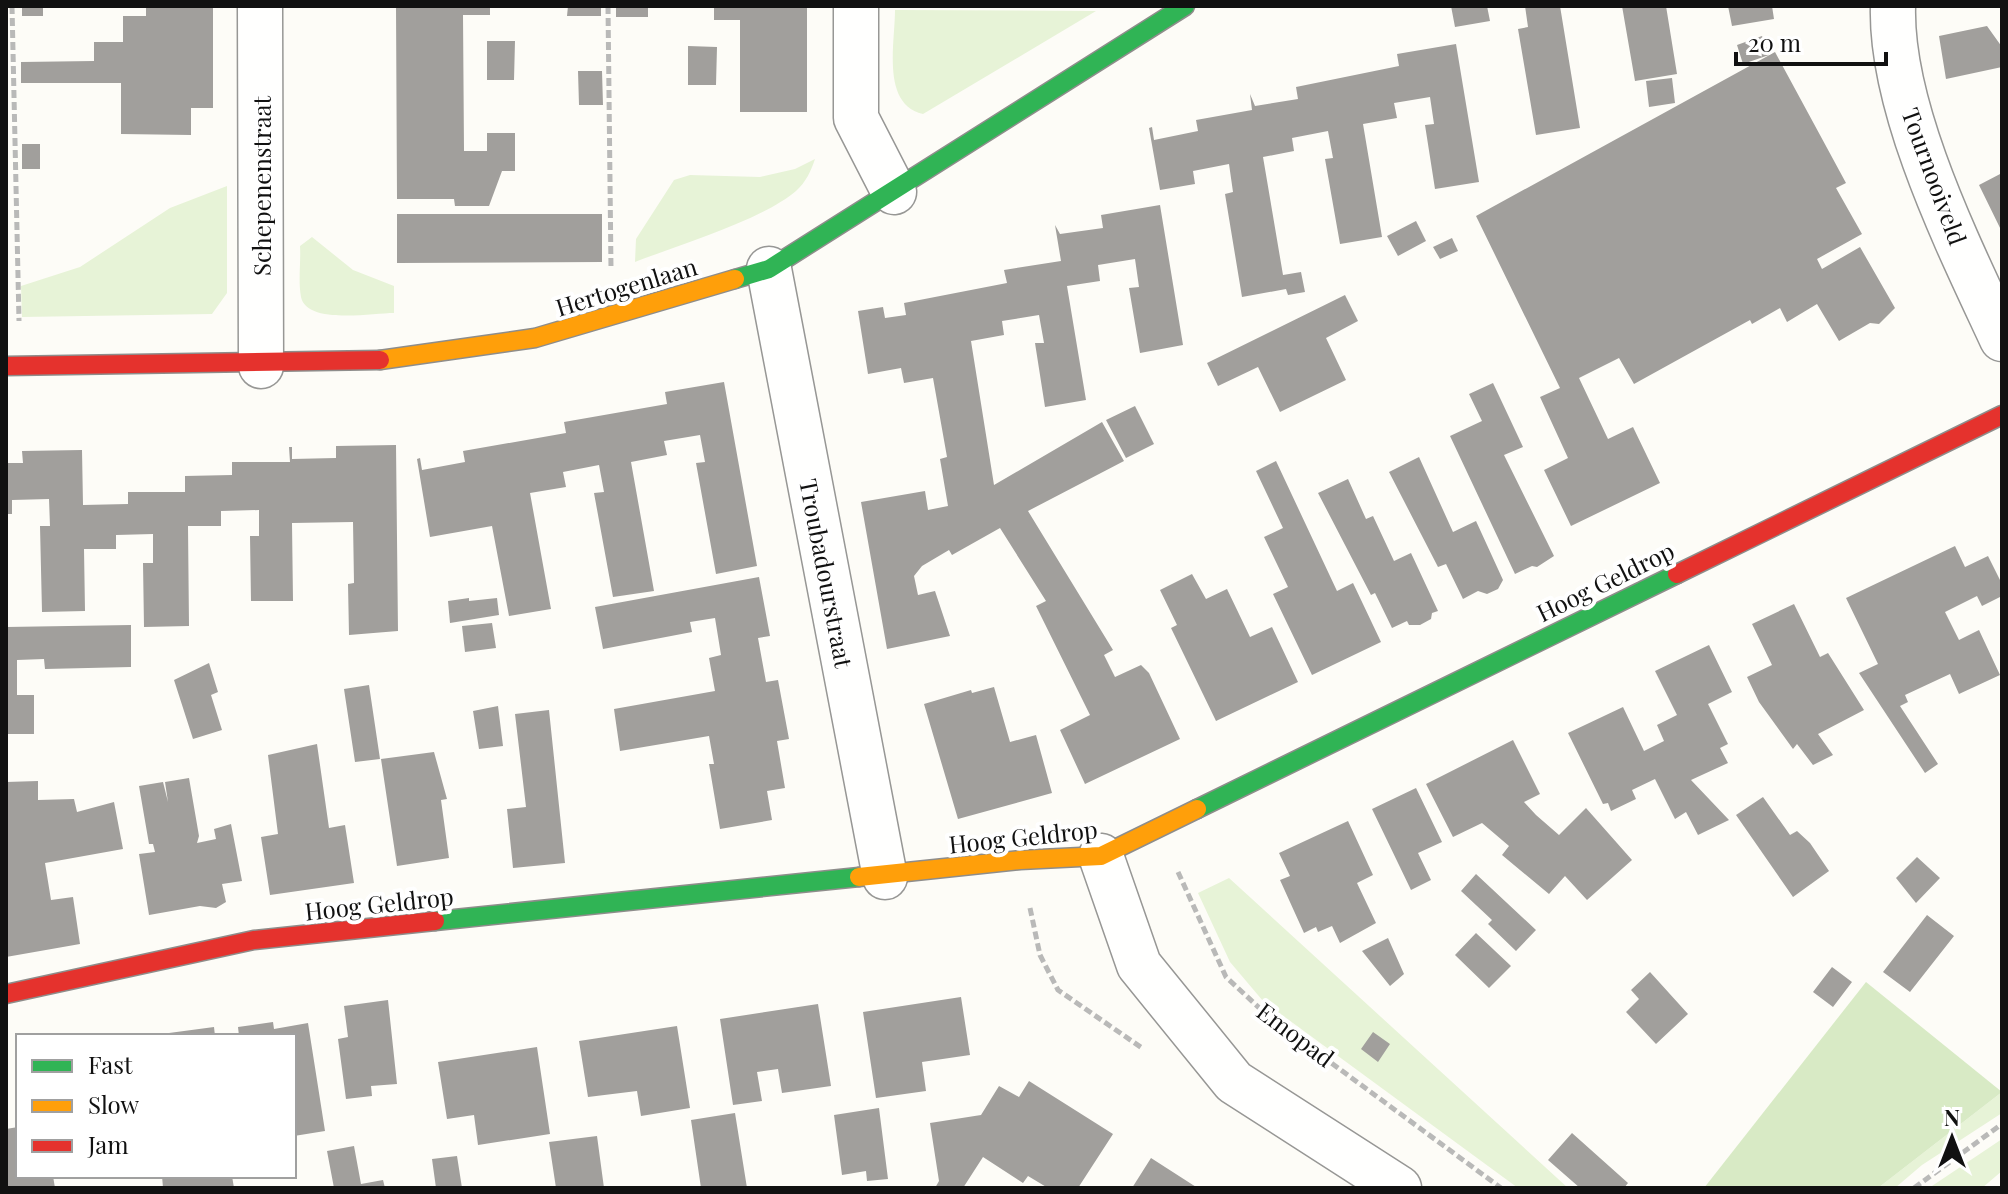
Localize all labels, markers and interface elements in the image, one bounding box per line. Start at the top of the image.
scale bar [1736,16,1886,66]
text: 20 m [1748,26,1801,58]
street label: Schepenenstraat [245,95,277,276]
street label: Tournooiveld [1895,103,1975,249]
street label: Hertogenlaan [551,249,701,323]
street label: Troubadourstraat [793,476,861,671]
street label: Hoog Geldrop [1531,534,1679,628]
street label: Hoog Geldrop [947,812,1099,860]
street label: Hoog Geldrop [303,879,455,927]
street label: Emopad [1251,994,1341,1074]
legend [16,1034,296,1178]
text: Fast [88,1048,133,1080]
text: Slow [88,1088,140,1120]
north arrow [1912,1098,1992,1178]
text: N [1944,1102,1960,1132]
text: Jam [87,1128,129,1160]

